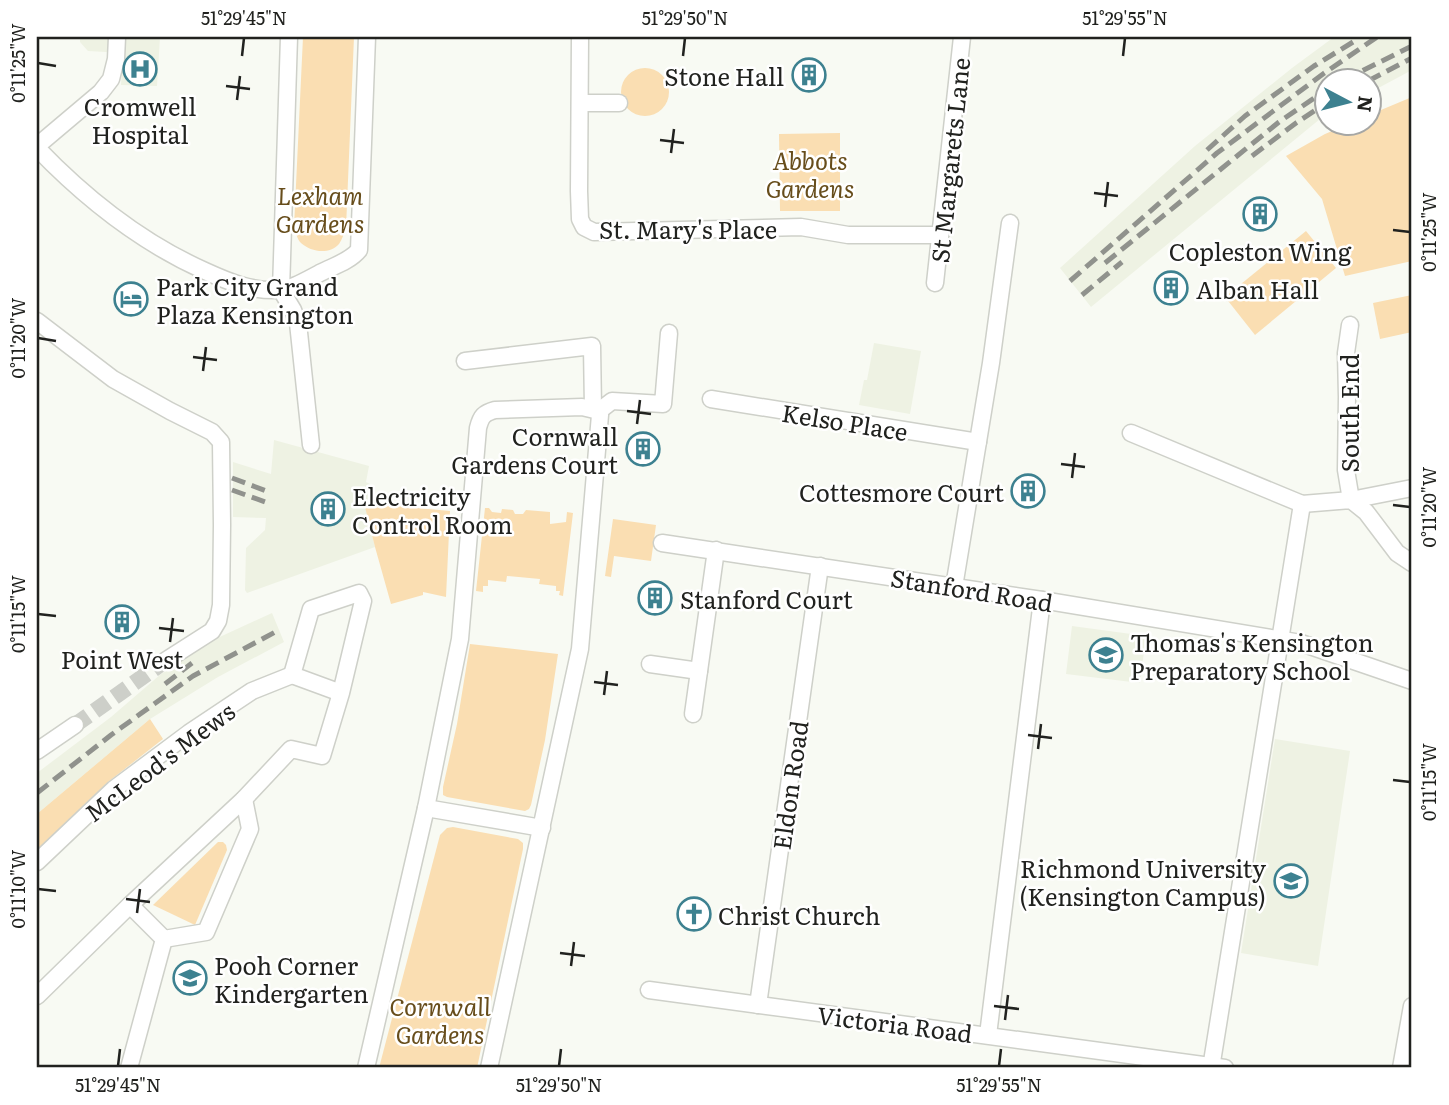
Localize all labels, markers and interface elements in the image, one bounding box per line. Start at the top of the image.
text: 51°29'45"N [201,4,287,31]
text: 51°29'50"N [642,4,728,31]
text: 51°29'55"N [1082,4,1168,31]
text: 0°11'25"W [4,23,31,103]
hospital icon: Cromwell Hospital [121,50,159,88]
building icon: Stone Hall [790,56,828,94]
street label: St Margarets Lane [921,56,977,264]
place label: Stone Hall [664,58,784,93]
north arrow [1312,66,1382,136]
place label: Cromwell Hospital [84,88,196,151]
text: N [1351,95,1381,114]
park label: Abbots Gardens [766,142,854,205]
park label: Lexham Gardens [276,177,364,240]
text: 0°11'25"W [1415,192,1442,272]
building icon: Copleston Wing [1241,195,1279,233]
street label: St. Mary's Place [599,211,777,246]
place label: Copleston Wing [1169,233,1352,268]
place label: Park City Grand Plaza Kensington [156,268,354,331]
building icon: Alban Hall [1152,269,1190,307]
place label: Alban Hall [1196,271,1319,306]
hotel icon: Park City Grand Plaza Kensington [112,280,150,318]
text: 0°11'20"W [4,297,31,378]
street label: South End [1331,353,1366,472]
street label: Kelso Place [780,394,910,448]
place label: Cornwall Gardens Court [451,418,618,481]
building icon: Cornwall Gardens Court [624,430,662,468]
text: 0°11'20"W [1415,466,1442,547]
building icon: Cottesmore Court [1009,472,1047,510]
place label: Cottesmore Court [799,474,1004,509]
place label: Electricity Control Room [352,478,512,541]
building icon: Electricity Control Room [309,490,347,528]
street label: Stanford Road [888,559,1056,619]
text: 0°11'15"W [4,575,31,653]
building icon: Stanford Court [636,579,674,617]
place label: Stanford Court [680,581,853,616]
building icon: Point West [103,603,141,641]
place label: Thomas's Kensington Preparatory School [1130,624,1374,687]
school or university icon: Thomas's Kensington Preparatory School [1087,636,1125,674]
place label: Point West [61,641,184,676]
street label: McLeod's Mews [77,693,241,829]
street label: Eldon Road [763,718,815,852]
text: 0°11'15"W [1415,743,1442,821]
text: 0°11'10"W [4,849,31,929]
place label: Richmond University (Kensington Campus) [1019,850,1266,913]
school or university icon: Richmond University (Kensington Campus) [1272,862,1310,900]
church icon: Christ Church [675,895,713,933]
place label: Christ Church [718,897,881,932]
place label: Pooh Corner Kindergarten [214,947,369,1010]
school or university icon: Pooh Corner Kindergarten [171,959,209,997]
park label: Cornwall Gardens [389,988,491,1051]
street label: Victoria Road [815,996,975,1050]
text: 51°29'45"N [75,1071,161,1098]
text: 51°29'50"N [516,1071,602,1098]
text: 51°29'55"N [956,1071,1042,1098]

